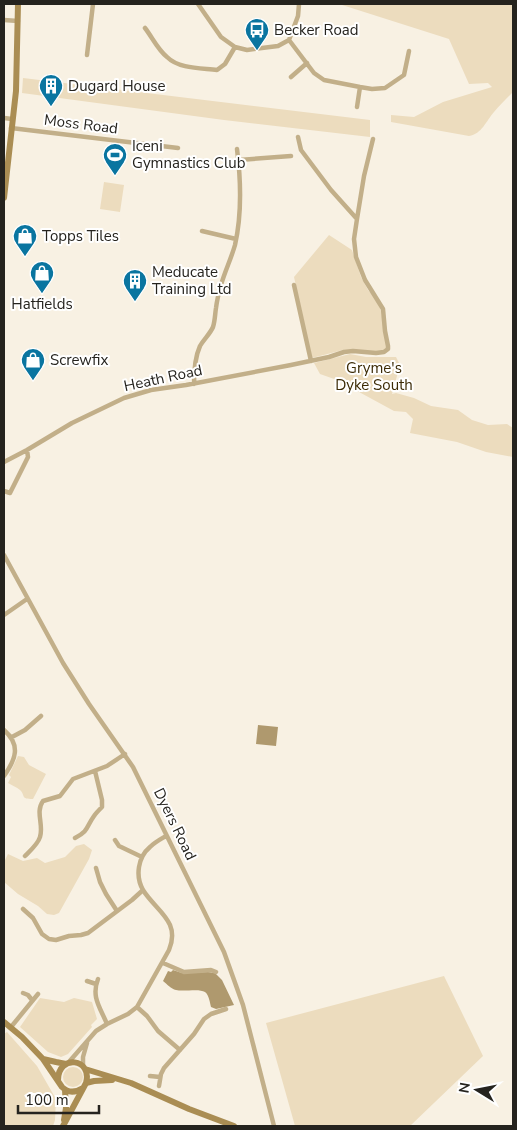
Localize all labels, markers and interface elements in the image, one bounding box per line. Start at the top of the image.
bus stop icon: Becker Road [244,17,270,51]
place label: Becker Road [274,20,358,40]
building icon: Dugard House [38,73,64,107]
place label: Dugard House [68,76,166,96]
street label: Moss Road [43,110,119,138]
place label: Iceni Gymnastics Club [132,136,246,173]
sports icon: Iceni Gymnastics Club [102,142,128,176]
shop icon: Topps Tiles [12,223,38,257]
place label: Topps Tiles [42,226,119,246]
shop icon: Hatfields [29,260,55,294]
place label: Meducate Training Ltd [152,262,231,299]
building icon: Meducate Training Ltd [122,268,148,302]
place label: Hatfields [11,294,73,314]
shop icon: Screwfix [20,347,46,381]
place label: Screwfix [50,350,108,370]
park label: Gryme's Dyke South [335,358,413,395]
street label: Heath Road [122,360,204,396]
street label: Dyers Road [149,785,201,863]
north arrow [452,1065,502,1115]
text: N [454,1081,475,1095]
scale bar [18,1082,99,1114]
text: 100 m [25,1090,69,1110]

